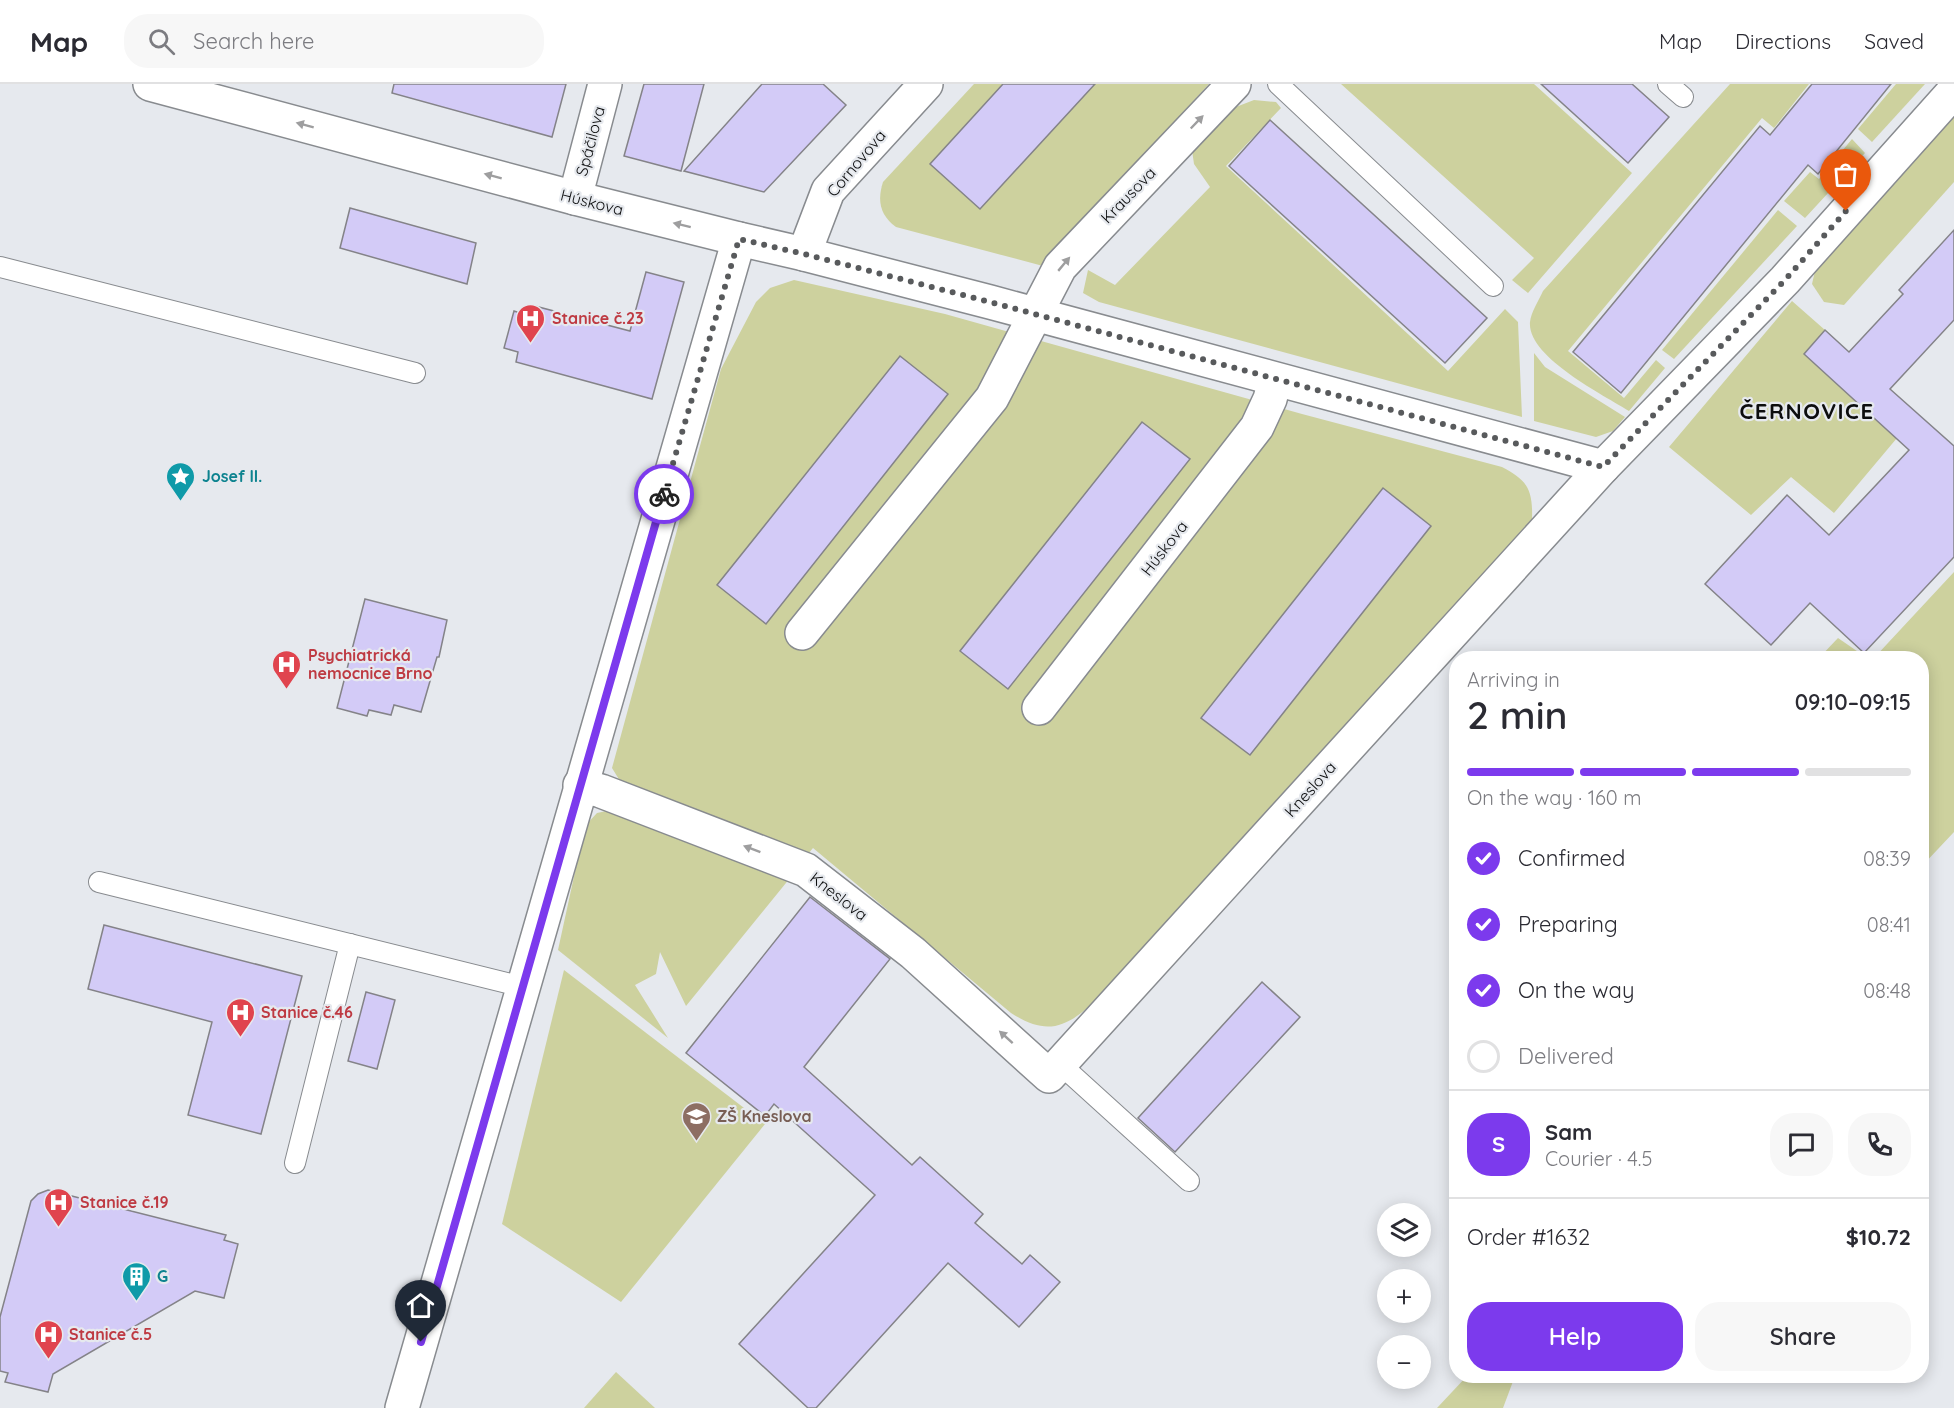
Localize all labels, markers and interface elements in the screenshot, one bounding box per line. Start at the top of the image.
search box [124,14,544,68]
text: Map [30,24,88,59]
icon: search [145,25,178,58]
text: Search here [193,27,315,55]
text: Map [1659,28,1702,54]
text: Directions [1735,28,1831,54]
text: Saved [1864,28,1924,54]
street label: Spáčilova [571,104,609,178]
one-way arrow [1190,116,1204,130]
one-way arrow [296,120,314,130]
street label: Cornovova [822,125,890,201]
pin [1820,149,1871,211]
icon: bag [1829,158,1862,191]
street label: Krausova [1096,163,1160,227]
one-way arrow [484,170,502,180]
street label: Húskova [559,185,625,219]
one-way arrow [673,219,691,229]
one-way arrow [1057,256,1070,272]
hospital icon: Stanice č.23 [515,302,547,344]
place label: Stanice č.23 [552,308,644,328]
district label: ČERNOVICE [1740,397,1874,425]
place icon: Josef II. [165,460,197,502]
courier [634,464,694,524]
place label: Josef II. [202,466,262,486]
icon: bike [648,478,681,511]
street label: Húskova [1136,517,1192,579]
place label: Psychiatrická nemocnice Brno [308,645,433,683]
hospital icon: Psychiatrická nemocnice Brno [271,648,303,690]
text: Arriving in [1467,667,1560,692]
text: 09:10–09:15 [1795,688,1911,716]
text: 2 min [1467,690,1568,739]
street label: Kneslova [1280,757,1340,821]
text: On the way · 160 m [1467,785,1641,810]
icon: check [1467,842,1500,875]
one-way arrow [743,844,761,853]
text: Confirmed [1518,844,1625,872]
text: 08:39 [1863,846,1911,871]
street label: Kneslova [806,867,872,925]
icon: check [1467,908,1500,941]
text: Preparing [1518,910,1618,938]
text: 08:41 [1867,912,1911,937]
icon: check [1467,974,1500,1007]
text: On the way [1518,976,1634,1004]
text: 08:48 [1863,978,1911,1003]
hospital icon: Stanice č.46 [224,996,256,1038]
place label: Stanice č.46 [261,1002,353,1022]
one-way arrow [998,1030,1013,1044]
text: Delivered [1518,1042,1614,1070]
school or university icon: ZŠ Kneslova [680,1100,712,1142]
place label: ZŠ Kneslova [717,1106,812,1126]
button: chat [1770,1113,1833,1176]
button: phone [1848,1113,1911,1176]
text: Sam [1545,1118,1592,1146]
text: S [1492,1130,1505,1158]
text: Courier · 4.5 [1545,1146,1652,1171]
hospital icon: Stanice č.19 [43,1186,75,1228]
place label: Stanice č.19 [80,1192,169,1212]
map controls [1377,1203,1431,1389]
button: layers [1377,1203,1431,1257]
text: Order #1632 [1467,1223,1590,1251]
text: $10.72 [1846,1223,1911,1251]
building icon: G [120,1260,152,1302]
place label: G [157,1266,168,1286]
button: + [1377,1269,1431,1323]
pin [395,1280,446,1342]
icon: home [404,1289,437,1322]
button: Help [1467,1302,1683,1371]
button: Share [1695,1302,1911,1371]
hospital icon: Stanice č.5 [32,1318,64,1360]
place label: Stanice č.5 [69,1324,152,1344]
button: − [1377,1335,1431,1389]

